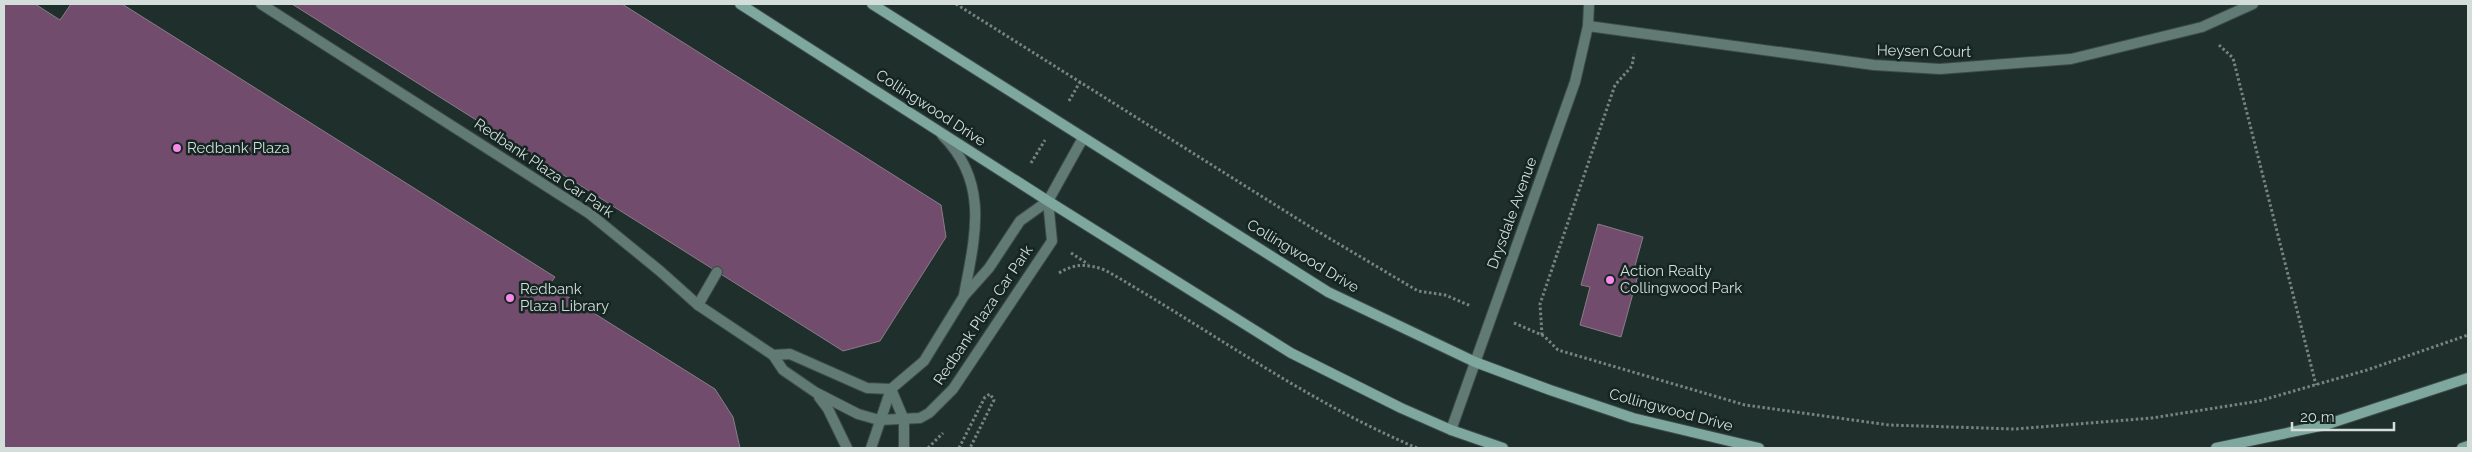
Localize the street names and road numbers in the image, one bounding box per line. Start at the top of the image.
street label: Heysen Court [1877,41,1971,61]
street label: Collingwood Drive [873,66,989,150]
street label: Redbank Plaza Car Park [471,115,617,221]
street label: Drysdale Avenue [1483,155,1541,271]
street label: Collingwood Drive [1244,215,1362,297]
street label: Redbank Plaza Car Park [930,242,1036,388]
street label: Collingwood Drive [1607,385,1735,435]

